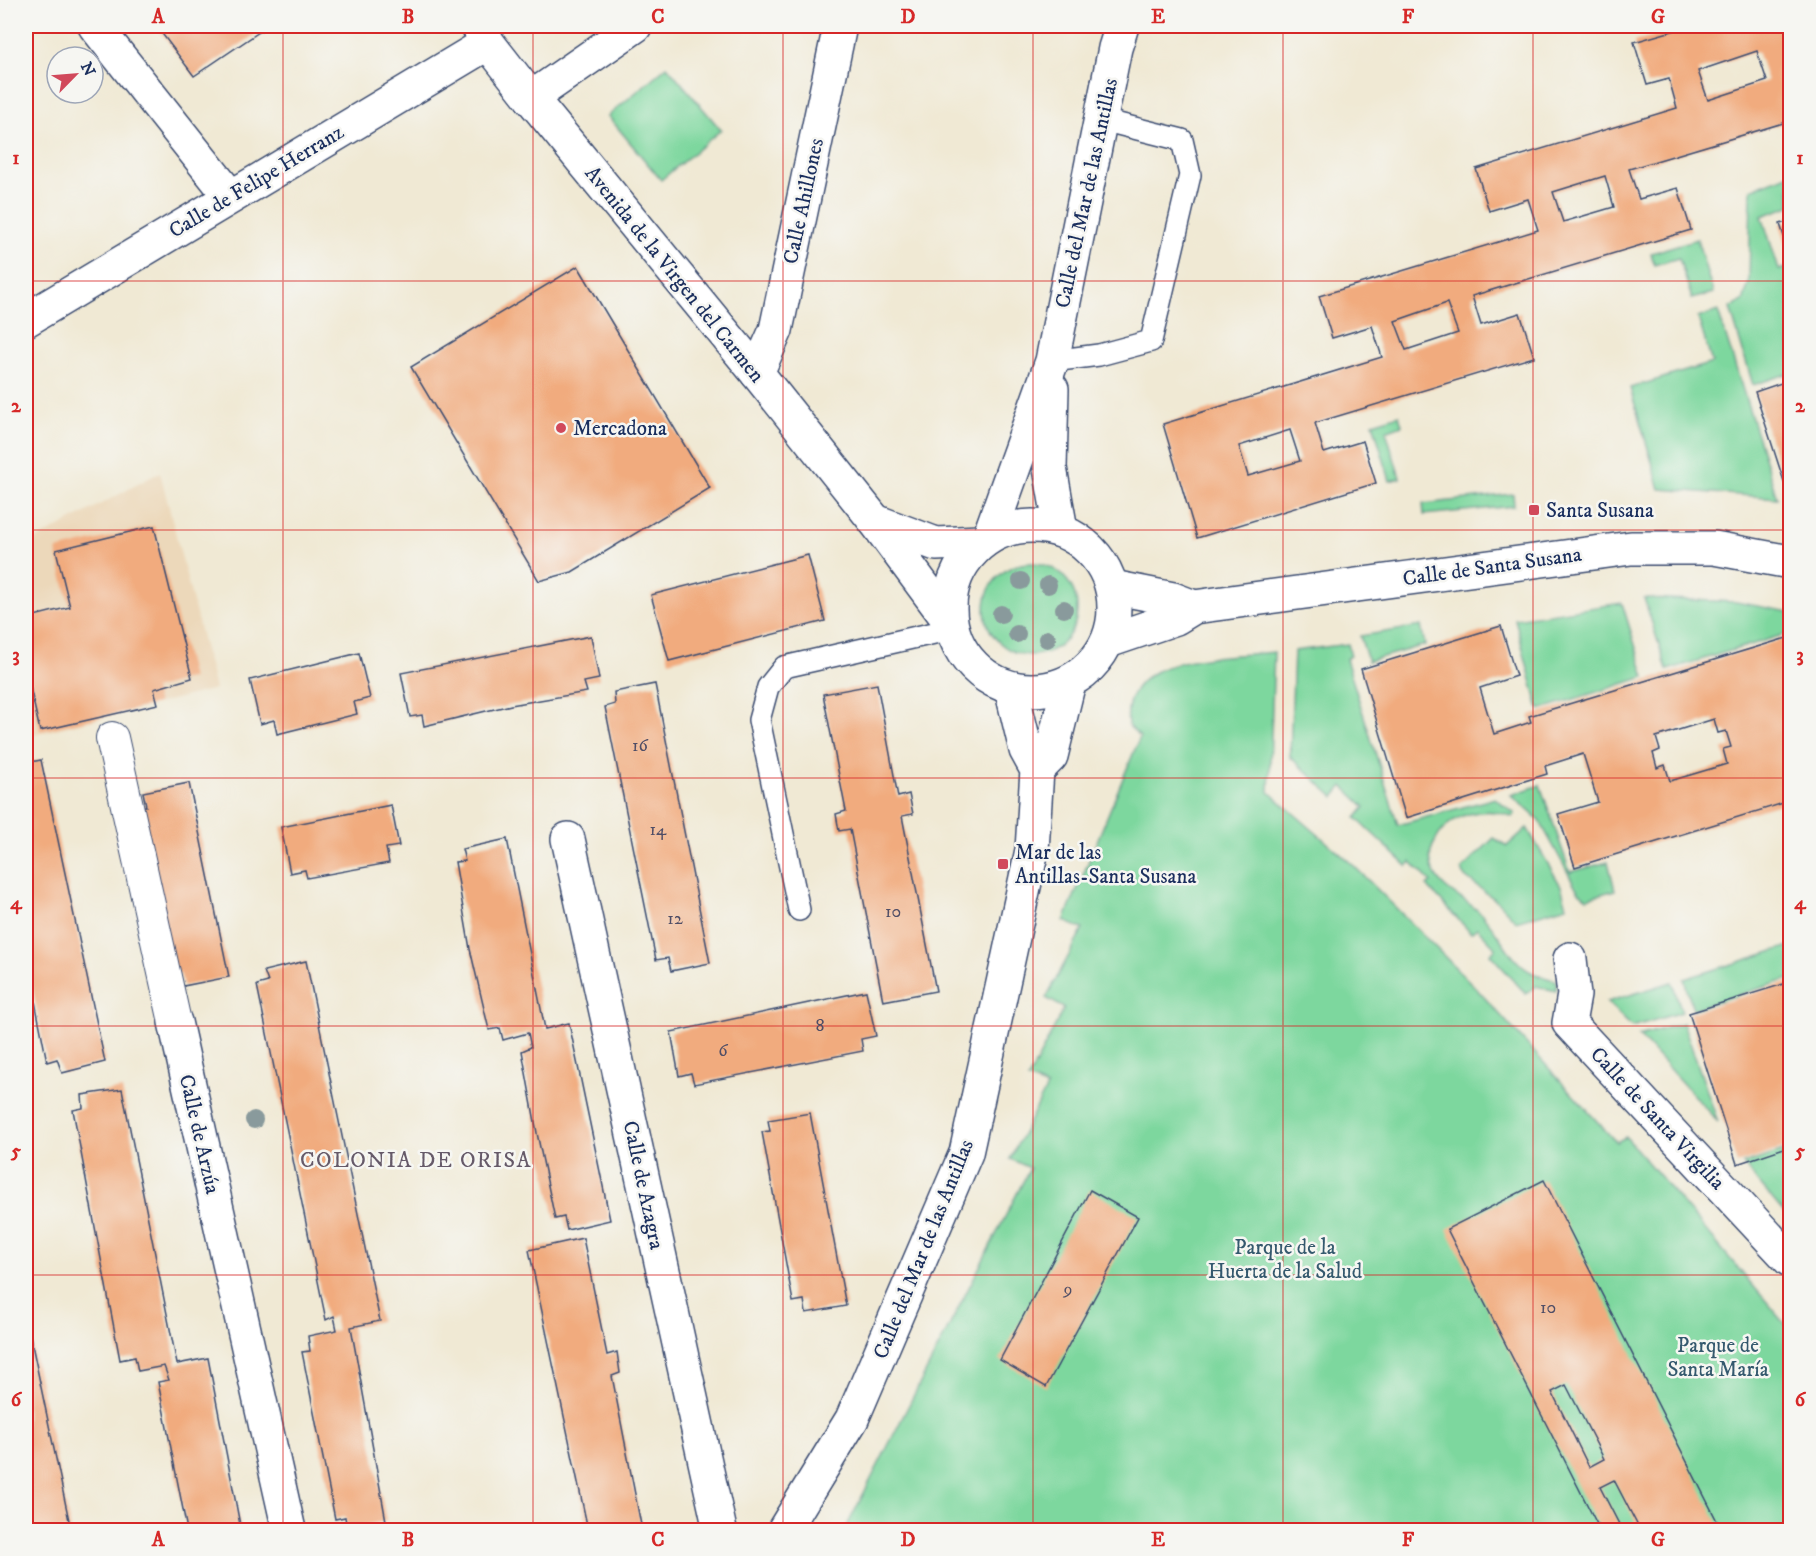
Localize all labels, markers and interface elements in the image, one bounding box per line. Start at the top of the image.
text: A [151,5,166,30]
text: B [402,5,414,30]
text: C [651,5,665,30]
text: D [901,5,916,30]
text: E [1151,5,1165,30]
text: F [1402,5,1415,30]
text: G [1651,5,1665,30]
north arrow [45,45,105,105]
text: N [76,59,100,79]
street label: Calle del Mar de las Antillas [1050,76,1124,311]
street label: Calle de Felipe Herranz [164,119,349,244]
street label: Calle Ahillones [778,136,830,266]
text: 1 [12,146,20,171]
text: 1 [1796,146,1804,171]
street label: Avenida de la Virgen del Carmen [579,161,770,388]
text: 2 [11,394,22,419]
text: 2 [1795,394,1806,419]
place label: Mercadona [573,416,667,442]
marker: Mercadona [554,421,568,435]
place label: Santa Susana [1546,498,1654,524]
marker: Santa Susana [1527,503,1541,517]
street label: Calle de Santa Susana [1401,542,1583,592]
text: 3 [12,643,20,668]
text: 3 [1796,643,1804,668]
house number: 16 [632,735,649,757]
house number: 14 [650,819,667,841]
place label: Mar de las Antillas-Santa Susana [1015,840,1196,890]
marker: Mar de las Antillas-Santa Susana [996,857,1010,871]
text: 4 [10,891,23,916]
text: 4 [1794,891,1807,916]
house number: 10 [885,901,901,923]
house number: 12 [667,908,683,930]
house number: 8 [815,1015,825,1037]
house number: 6 [718,1040,728,1062]
street label: Calle de Santa Virgilia [1584,1042,1730,1196]
street label: Calle de Arzúa [173,1072,225,1196]
street label: Calle de Azagra [617,1119,669,1252]
street label: Calle del Mar de las Antillas [868,1136,980,1363]
text: 5 [10,1139,21,1164]
text: 5 [1794,1139,1805,1164]
district label: COLONIA DE ORISA [300,1147,532,1174]
park label: Parque de la Huerta de la Salud [1208,1235,1363,1285]
house number: 9 [1063,1279,1072,1301]
house number: 10 [1540,1297,1556,1319]
park label: Parque de Santa María [1667,1333,1769,1383]
text: 6 [11,1388,23,1413]
text: 6 [1795,1388,1807,1413]
text: A [151,1528,166,1553]
text: B [402,1528,414,1553]
text: C [651,1528,665,1553]
text: D [901,1528,916,1553]
text: E [1151,1528,1165,1553]
text: F [1402,1528,1415,1553]
text: G [1651,1528,1665,1553]

